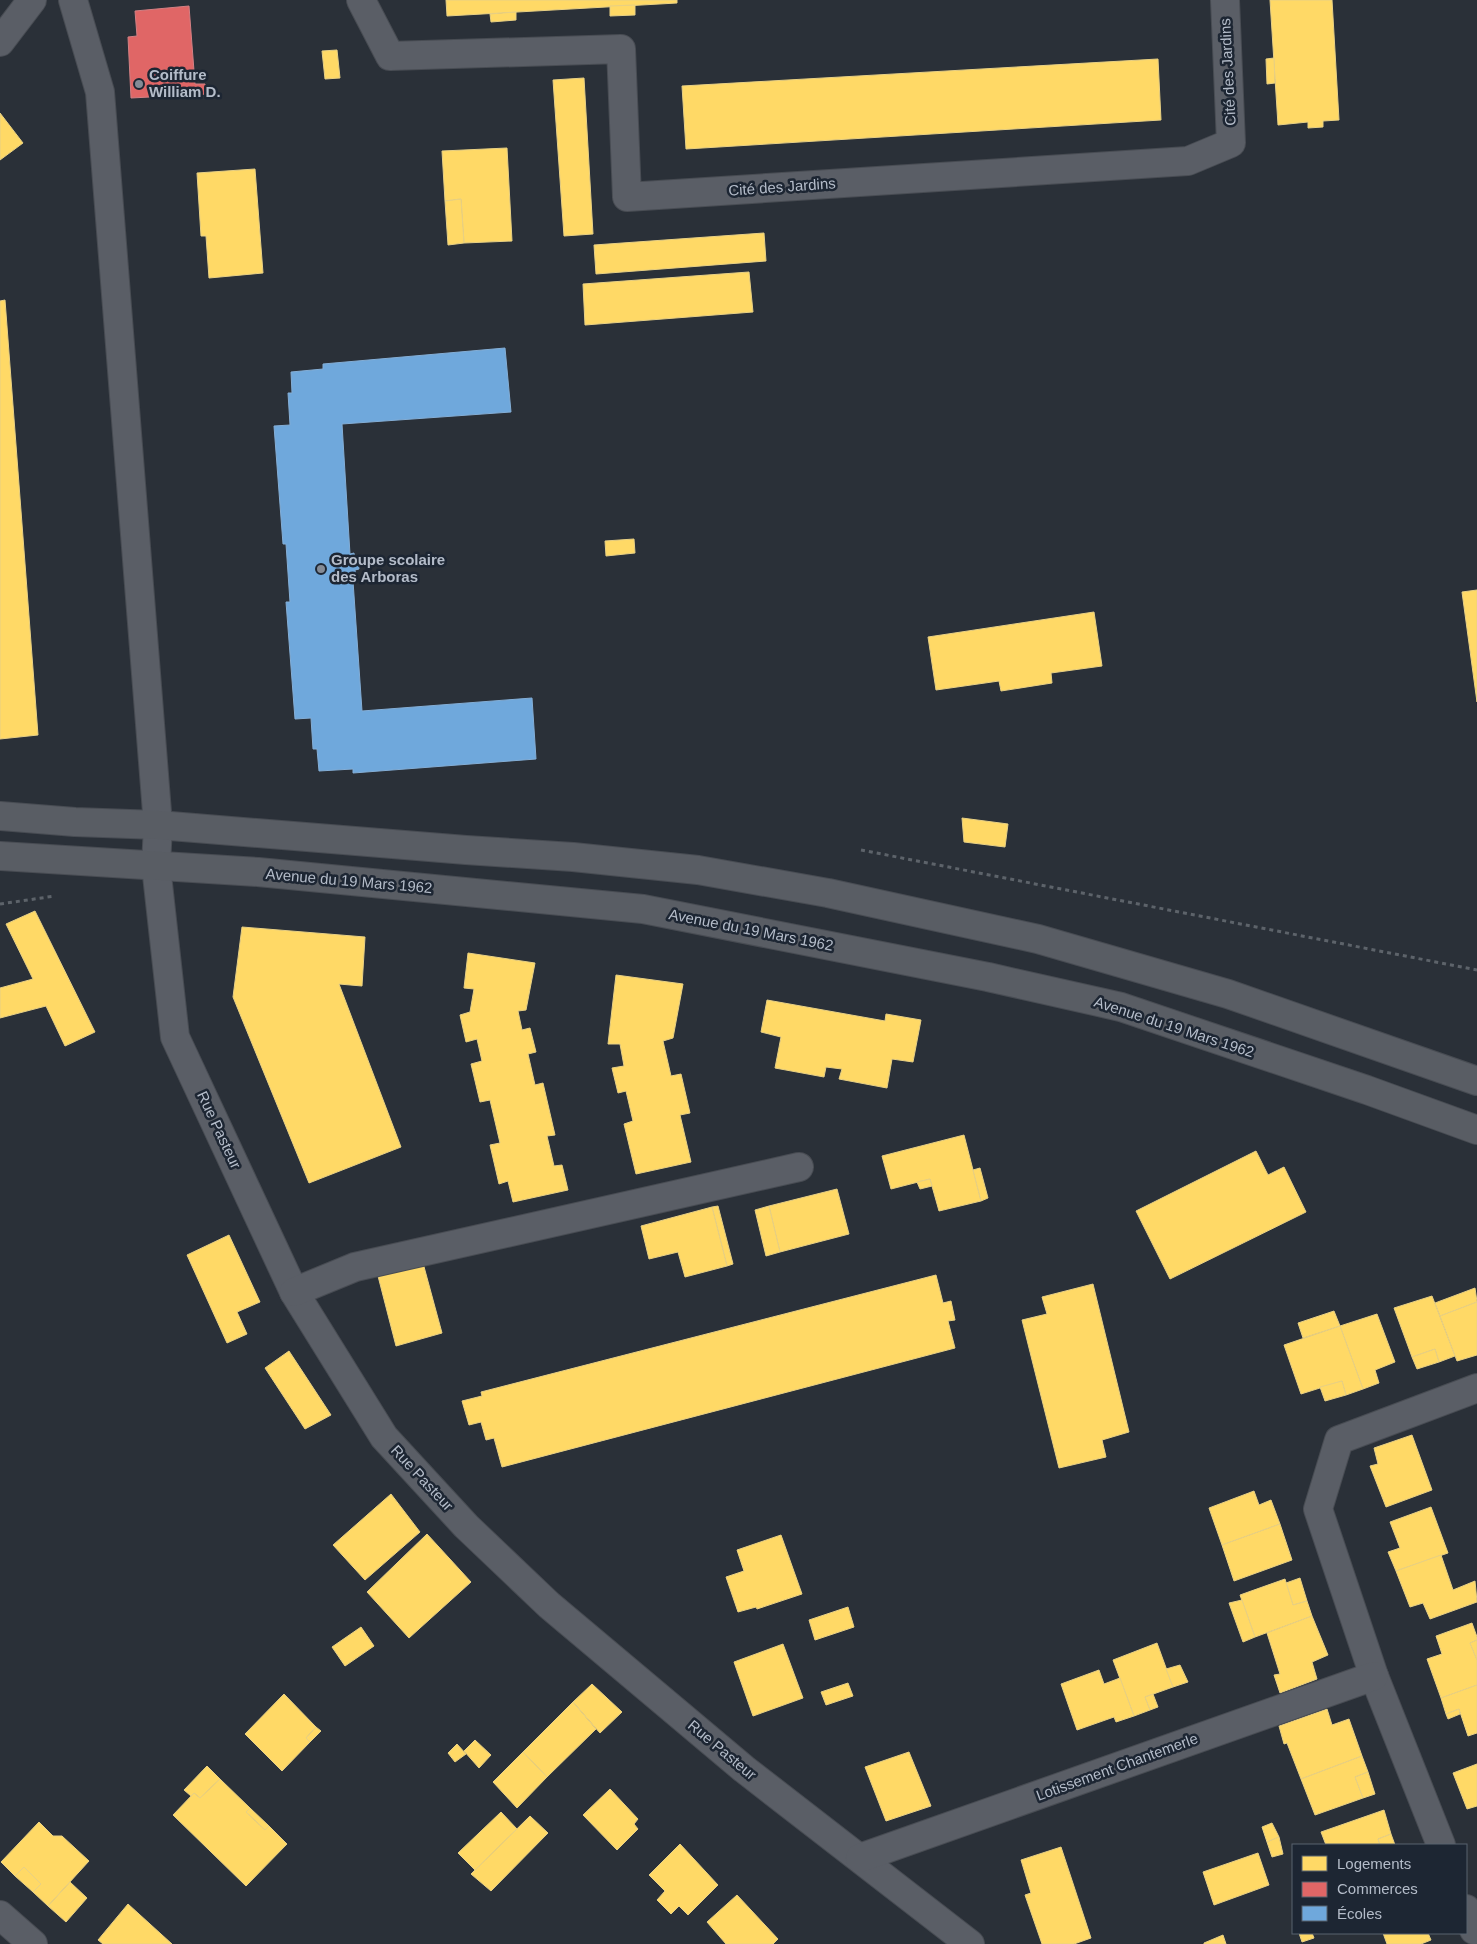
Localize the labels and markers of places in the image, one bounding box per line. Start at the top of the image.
place label: Coiffure William D. [149,66,221,100]
marker: Coiffure William D. [133,78,145,90]
place label: Groupe scolaire des Arboras [331,551,445,585]
marker: Groupe scolaire des Arboras [315,563,327,575]

